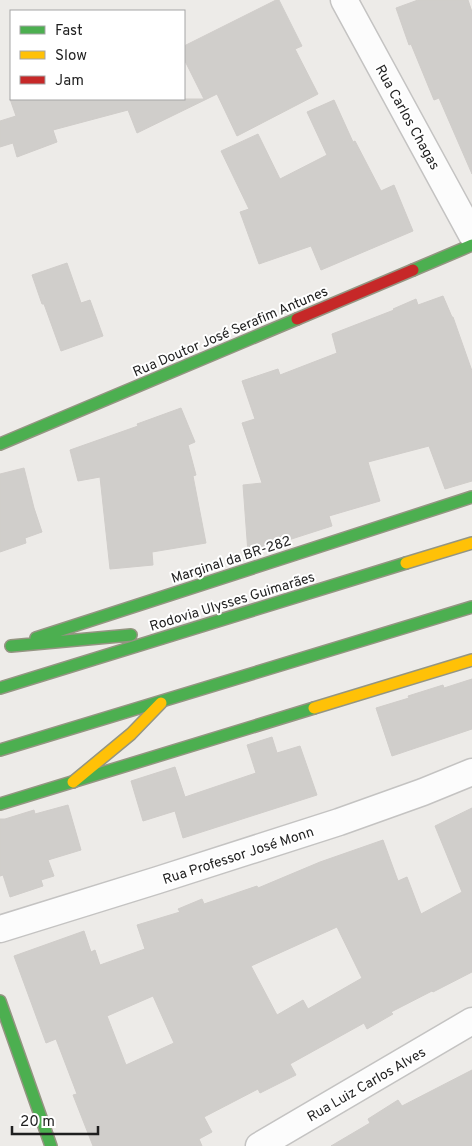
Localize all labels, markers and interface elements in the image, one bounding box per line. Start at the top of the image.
legend [10,10,185,100]
text: Fast [55,22,83,41]
text: Slow [55,47,87,66]
street label: Rua Carlos Chagas [371,62,443,173]
text: Jam [55,72,84,91]
street label: Rua Doutor José Serafim Antunes [130,283,331,381]
street label: Marginal da BR-282 [169,533,294,588]
street label: Rodovia Ulysses Guimarães [148,569,317,636]
street label: Rua Professor José Monn [161,824,316,889]
street label: Rua Luiz Carlos Alves [304,1044,429,1126]
scale bar [12,1104,99,1136]
text: 20 m [20,1113,55,1132]

